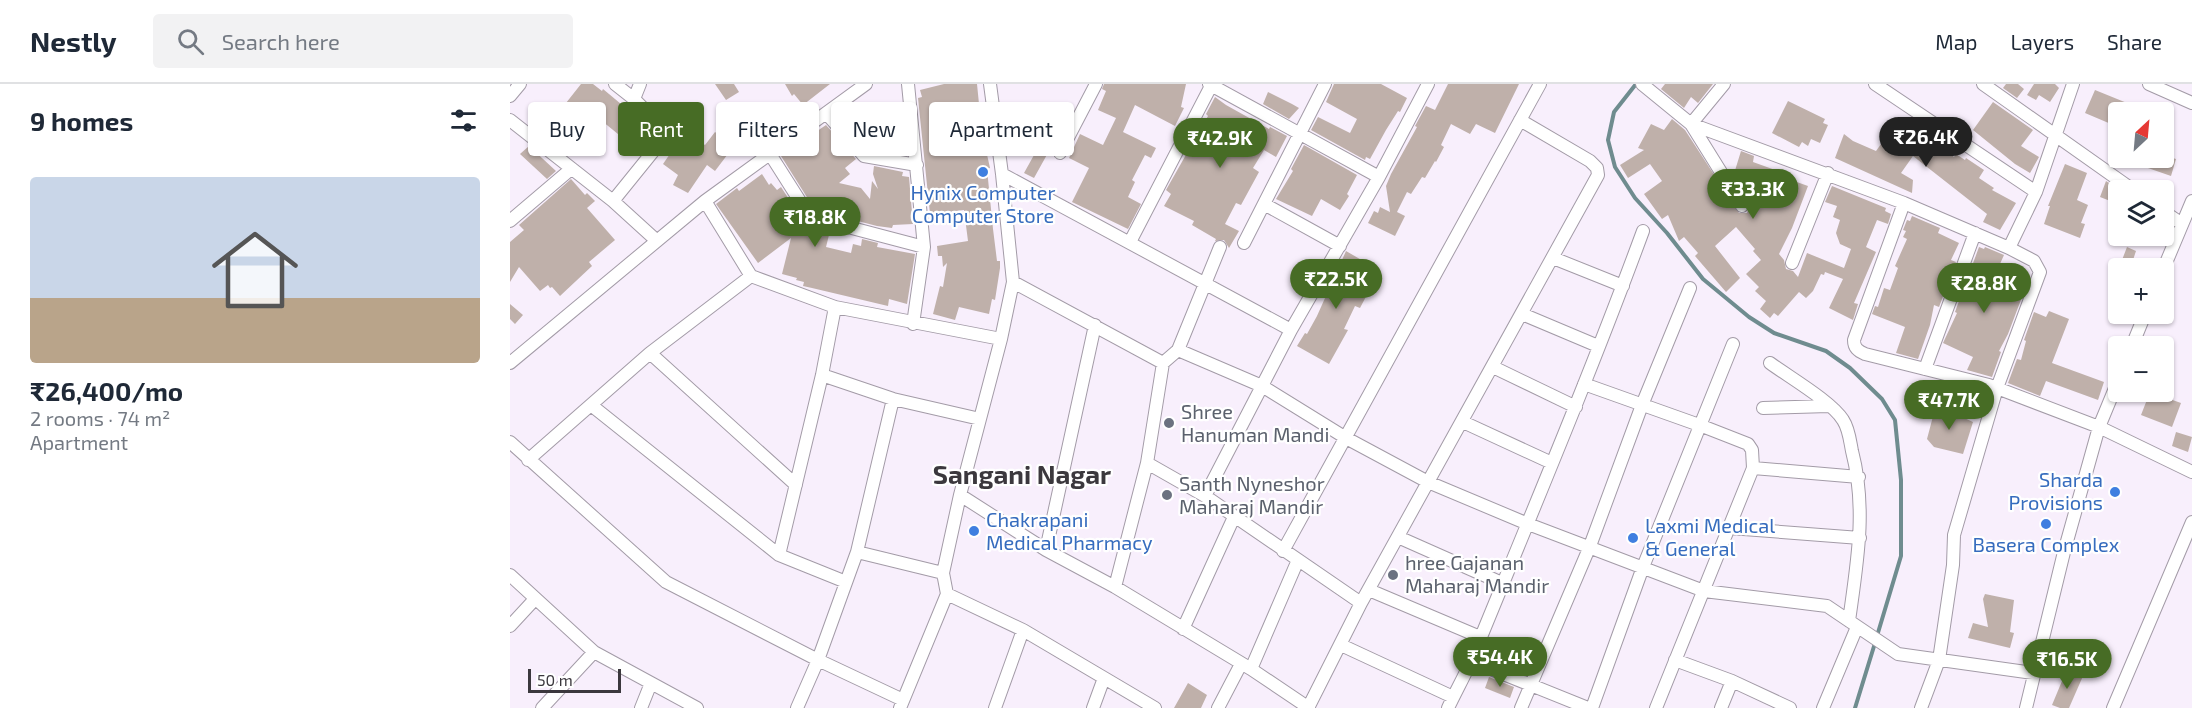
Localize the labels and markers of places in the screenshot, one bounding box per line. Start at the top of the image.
pin: ₹26.4K [1877,117,1975,168]
pin: ₹42.9K [1171,118,1269,169]
marker: Hynix Computer Computer Store [976,165,990,179]
pin: ₹33.3K [1704,169,1802,220]
place label: Hynix Computer Computer Store [910,180,1056,227]
pin: ₹18.8K [766,197,864,248]
pin: ₹22.5K [1287,259,1385,310]
pin: ₹28.8K [1935,263,2033,314]
pin: ₹47.7K [1900,380,1998,431]
place label: Shree Hanuman Mandi [1181,399,1330,446]
marker: Shree Hanuman Mandi [1162,416,1176,430]
place label: Sharda Provisions [2008,467,2103,514]
place label: Santh Nyneshor Maharaj Mandir [1179,471,1325,518]
marker: Sharda Provisions [2108,485,2122,499]
marker: Santh Nyneshor Maharaj Mandir [1160,488,1174,502]
place label: Chakrapani Medical Pharmacy [986,507,1153,554]
place label: Laxmi Medical & General [1645,513,1775,560]
marker: Basera Complex [2039,517,2053,531]
marker: Chakrapani Medical Pharmacy [967,524,981,538]
marker: Laxmi Medical & General [1626,531,1640,545]
place label: Basera Complex [1973,532,2120,556]
place label: hree Gajanan Maharaj Mandir [1405,550,1549,597]
marker: hree Gajanan Maharaj Mandir [1386,568,1400,582]
pin: ₹54.4K [1451,637,1549,688]
pin: ₹16.5K [2018,639,2116,690]

